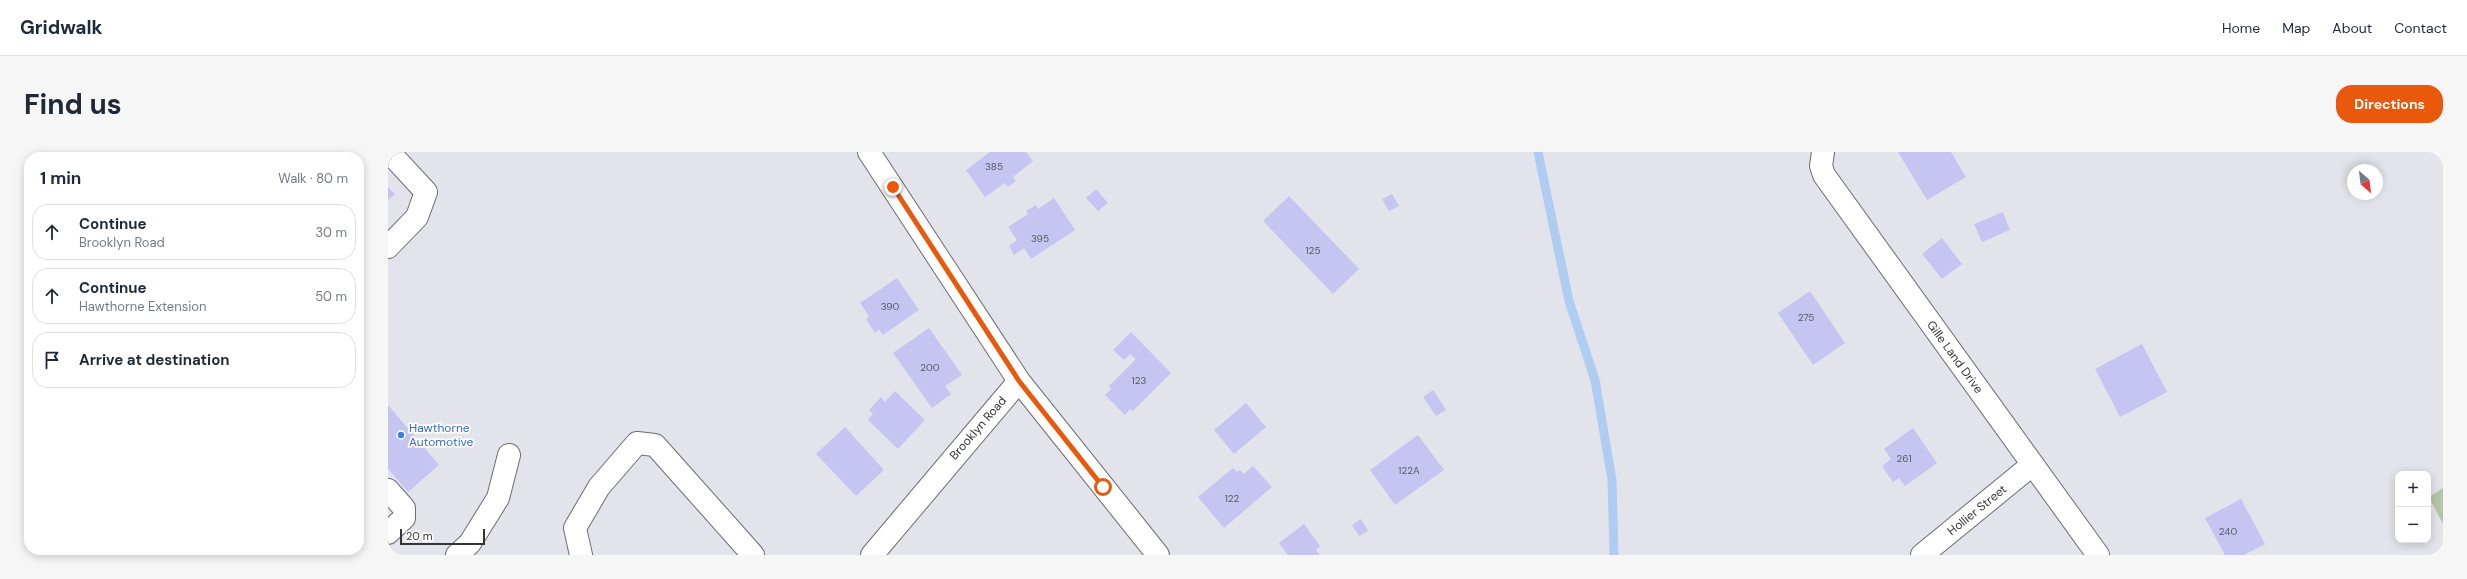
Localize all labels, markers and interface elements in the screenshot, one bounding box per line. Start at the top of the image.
text: Gridwalk [20,15,102,40]
text: Home [2222,19,2260,37]
text: Map [2282,19,2310,37]
text: About [2332,19,2372,37]
text: Contact [2394,19,2447,37]
button: Directions [2336,85,2443,123]
text: Find us [24,86,122,123]
house number: 385 [985,160,1003,173]
north arrow [2347,164,2383,200]
text: 1 min [40,167,81,189]
text: Walk · 80 m [278,170,348,187]
route end [884,178,902,196]
text: Continue [79,214,147,234]
icon: ahead [41,221,63,243]
text: 30 m [315,224,347,241]
house number: 395 [1031,232,1049,245]
text: Brooklyn Road [79,234,165,251]
house number: 125 [1306,244,1320,257]
text: Continue [79,278,147,298]
icon: ahead [41,285,63,307]
text: 50 m [315,288,347,305]
text: Hawthorne Extension [79,298,206,315]
house number: 390 [881,300,900,313]
house number: 275 [1798,311,1814,324]
street label: Gille Land Drive [1923,317,1987,397]
icon: arrive [41,349,63,371]
text: Arrive at destination [79,350,230,370]
house number: 200 [920,361,940,374]
house number: 123 [1132,374,1146,387]
street label: Brooklyn Road [946,393,1010,463]
place label: Hawthorne Automotive [409,420,474,450]
marker: Hawthorne Automotive [396,430,406,440]
house number: 261 [1896,452,1912,465]
house number: 122A [1398,464,1420,477]
map controls [2395,471,2431,543]
button: + [2395,471,2431,507]
route start [1094,478,1112,496]
street label: Hollier Street [1944,481,2010,539]
house number: 122 [1225,492,1240,505]
button: − [2395,507,2431,543]
house number: 240 [2219,525,2237,538]
scale bar [400,527,485,546]
text: 20 m [406,529,432,543]

